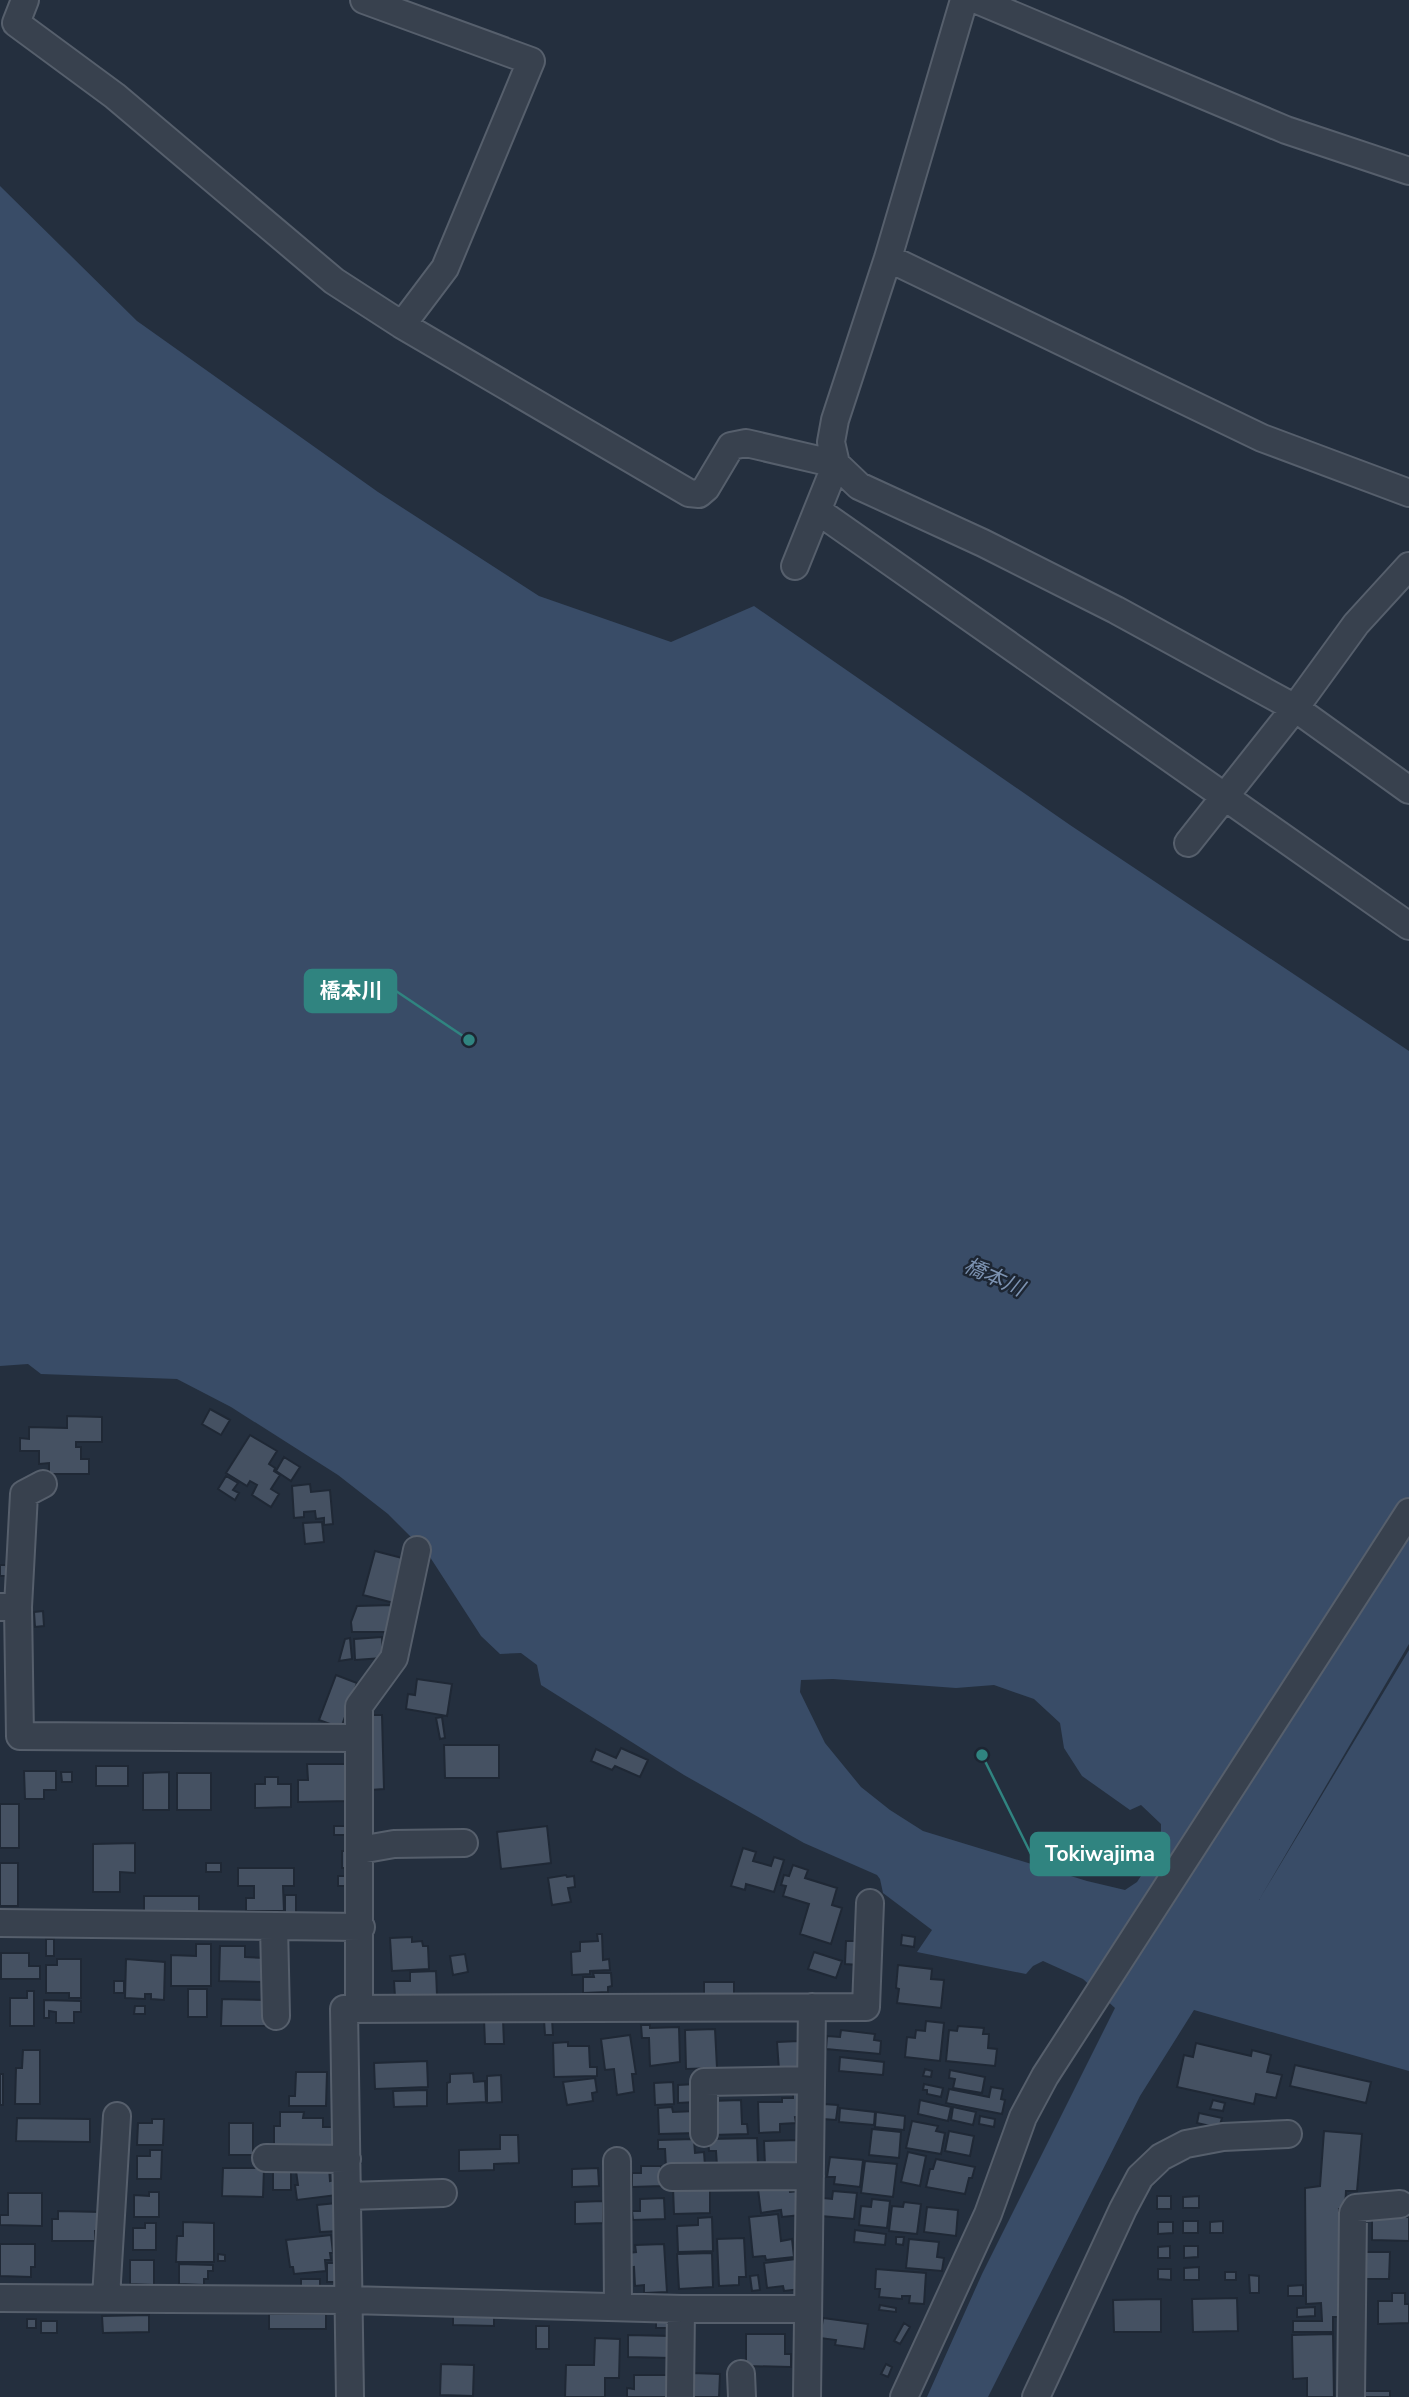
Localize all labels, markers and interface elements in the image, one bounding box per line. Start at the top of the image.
callout: 橋本川 [305,970,396,1012]
text: 橋本川 [320,977,383,1005]
water label: 橋本川 [960,1251,1030,1303]
callout: Tokiwajima [1031,1833,1169,1875]
text: Tokiwajima [1045,1840,1155,1868]

